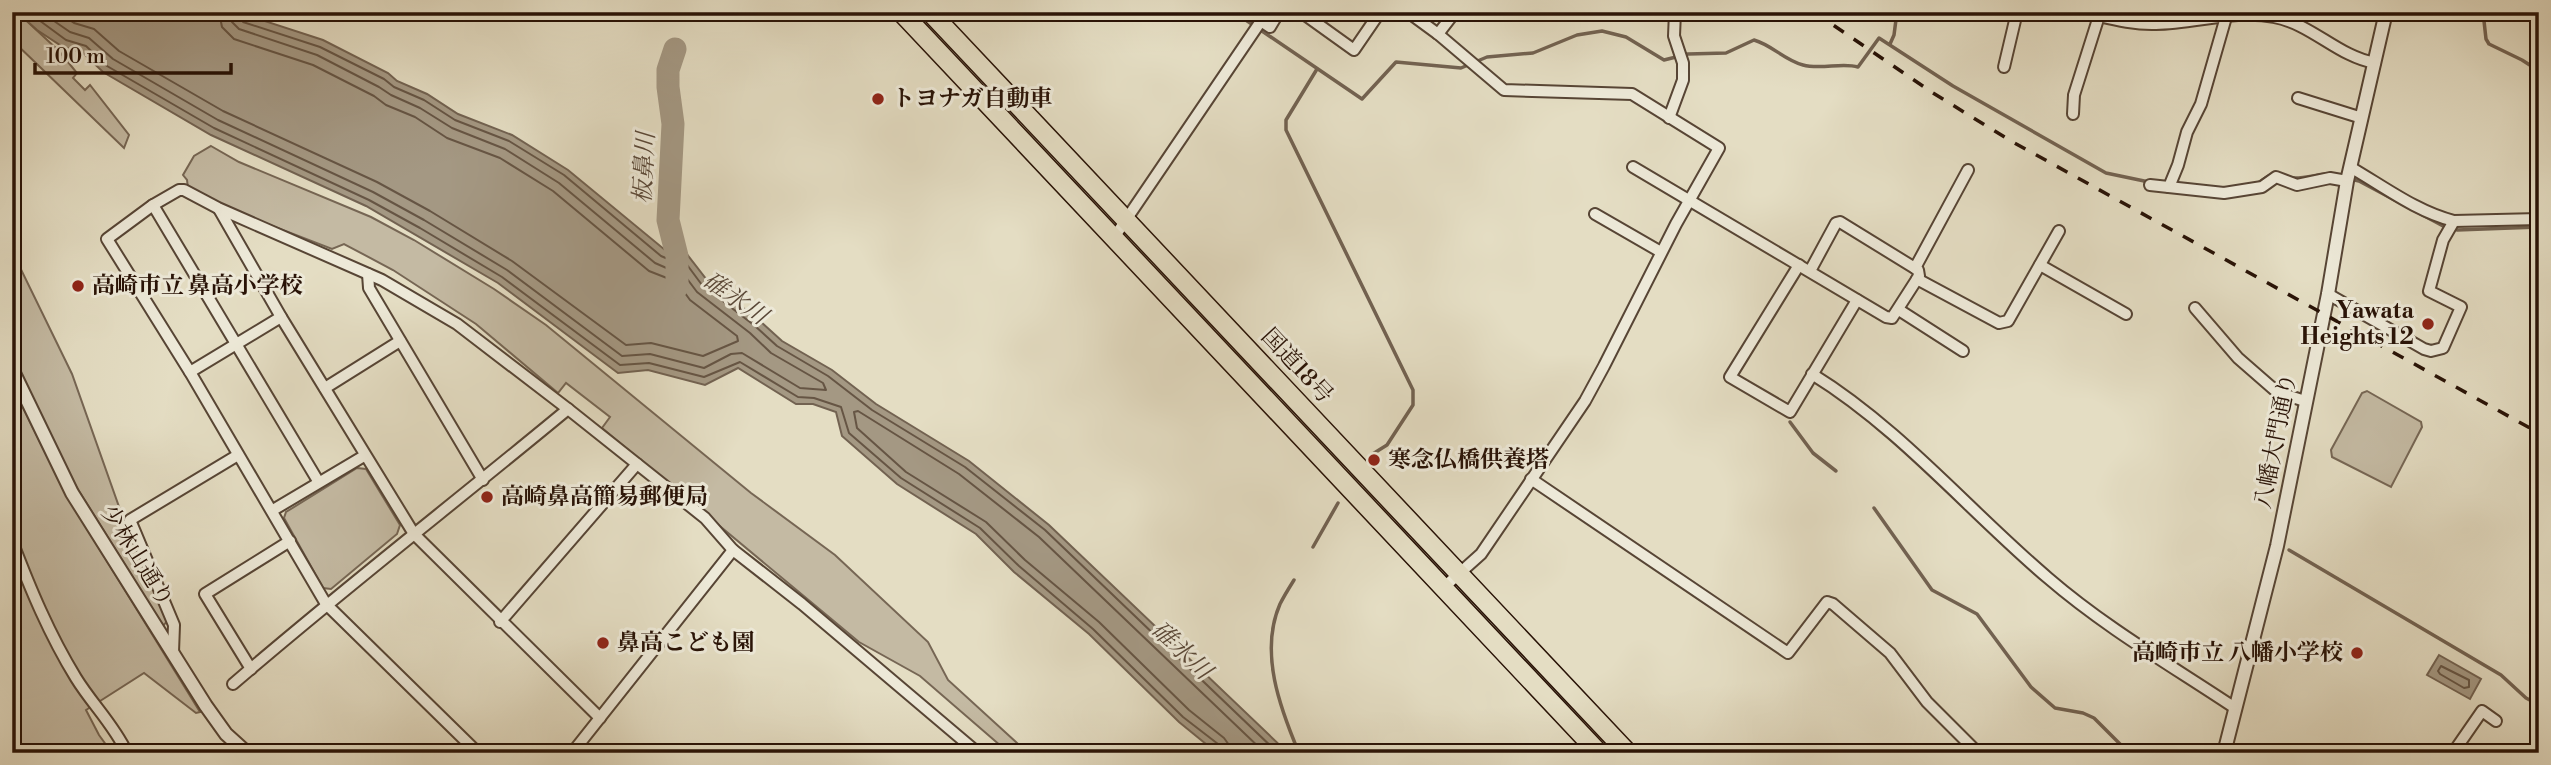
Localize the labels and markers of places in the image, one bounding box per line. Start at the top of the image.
place label: トヨナガ自動車 [892,85,1053,113]
marker: トヨナガ自動車 [870,91,886,107]
place label: 高崎市立 鼻高小学校 [92,272,303,300]
marker: 高崎市立 鼻高小学校 [70,278,86,294]
place label: Yawata Heights 12 [2301,297,2415,351]
marker: Yawata Heights 12 [2420,316,2436,332]
place label: 寒念仏橋供養塔 [1388,446,1549,474]
marker: 寒念仏橋供養塔 [1366,452,1382,468]
place label: 高崎鼻高簡易郵便局 [501,483,708,511]
marker: 高崎鼻高簡易郵便局 [479,489,495,505]
place label: 鼻高こども園 [617,629,755,657]
marker: 鼻高こども園 [595,635,611,651]
place label: 高崎市立 八幡小学校 [2132,639,2343,667]
marker: 高崎市立 八幡小学校 [2349,645,2365,661]

